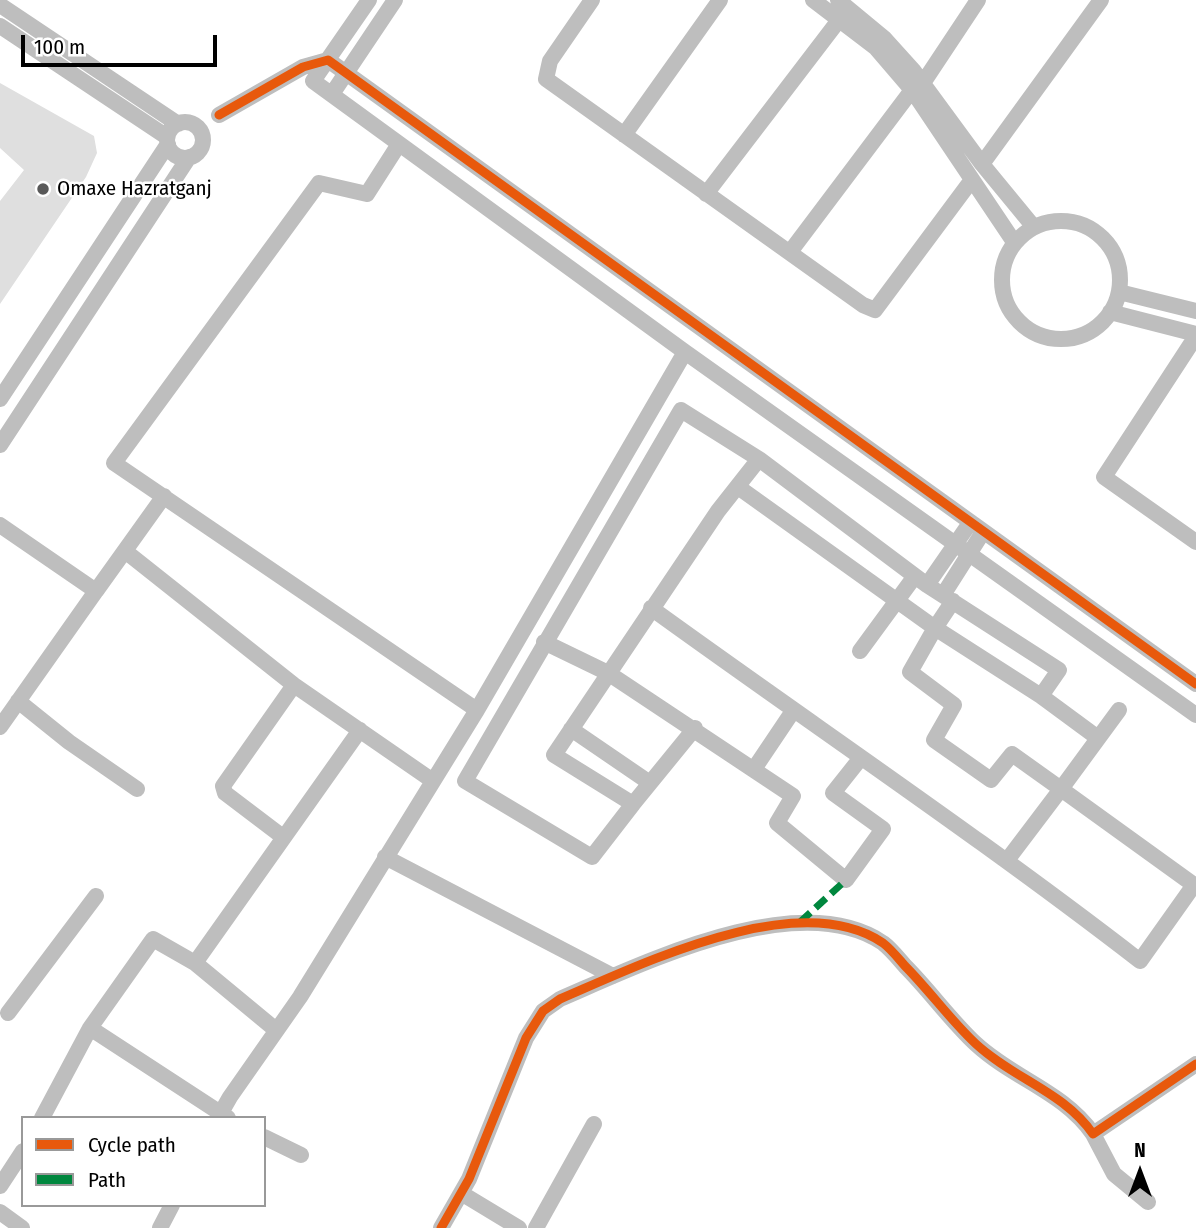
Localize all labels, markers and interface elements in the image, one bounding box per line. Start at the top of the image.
scale bar [24,21,220,65]
text: 100 m [34,34,85,60]
place label: Omaxe Hazratganj [57,176,212,202]
marker: Omaxe Hazratganj [35,181,51,197]
legend [21,1116,266,1207]
text: Cycle path [88,1132,176,1158]
north arrow [1105,1137,1175,1207]
text: N [1134,1139,1146,1162]
text: Path [88,1167,126,1193]

